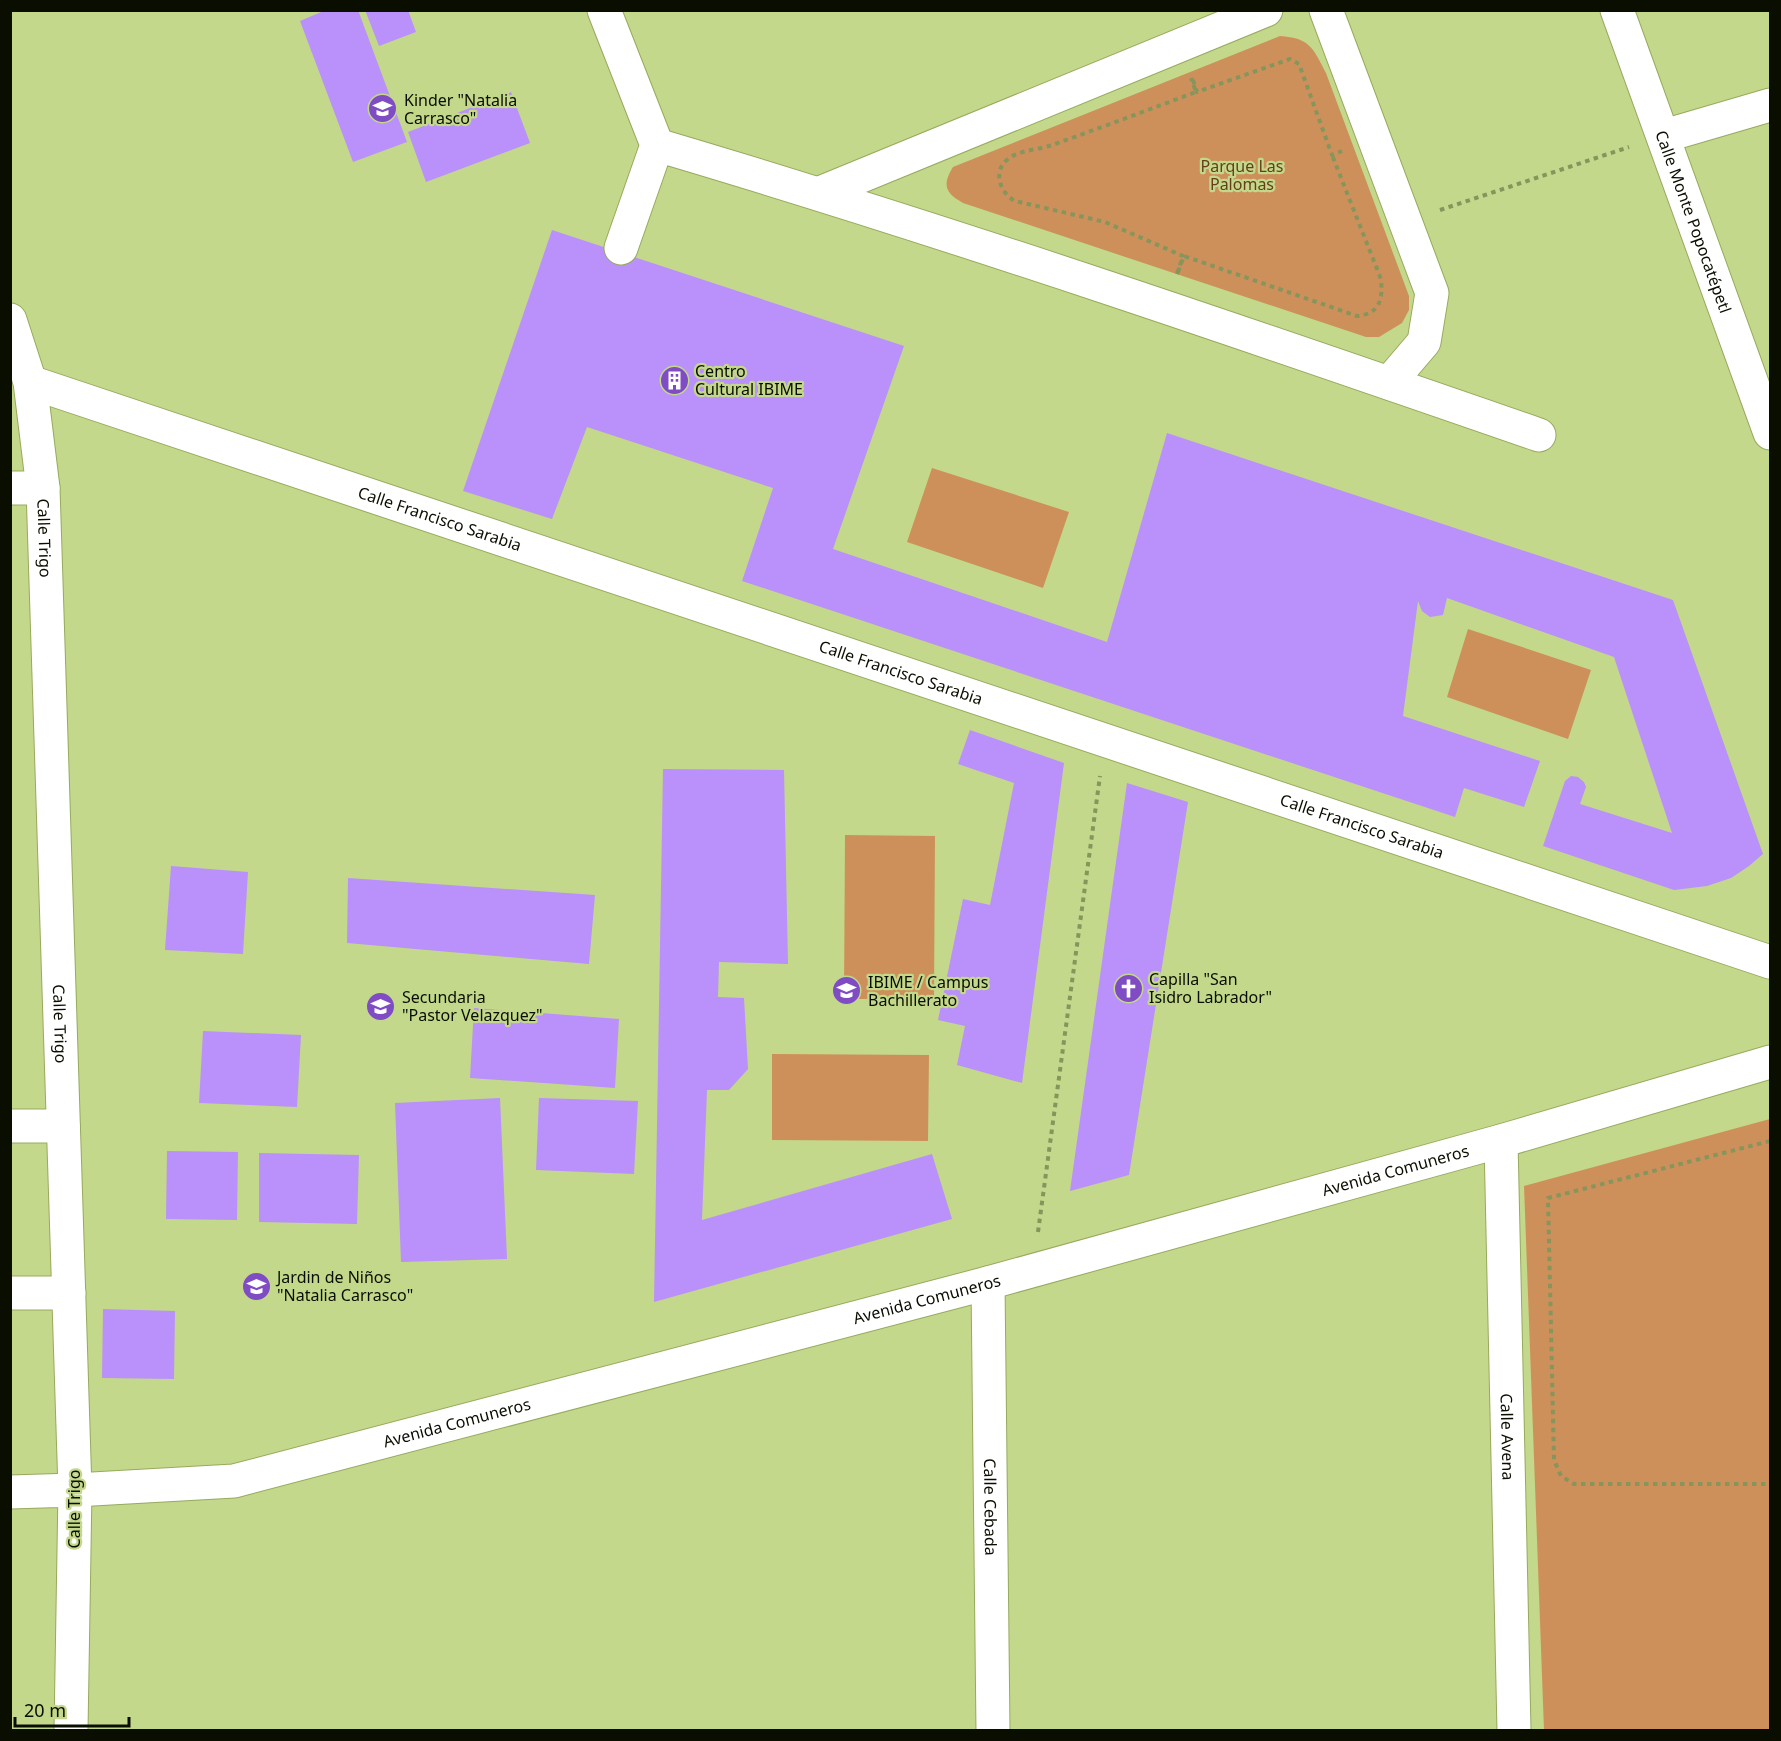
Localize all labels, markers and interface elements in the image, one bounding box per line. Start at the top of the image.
place label: Kinder "Natalia Carrasco" [404,89,517,129]
school or university icon: Kinder "Natalia Carrasco" [367,93,399,125]
street label: Calle Monte Popocatépetl [1650,127,1737,316]
park label: Parque Las Palomas [1201,155,1283,195]
place label: Centro Cultural IBIME [695,360,803,400]
building icon: Centro Cultural IBIME [658,364,690,396]
street label: Calle Francisco Sarabia [355,481,524,556]
street label: Calle Trigo [32,498,57,578]
street label: Calle Francisco Sarabia [816,635,986,710]
street label: Calle Francisco Sarabia [1277,788,1447,863]
place label: Capilla "San Isidro Labrador" [1149,968,1272,1008]
place label: IBIME / Campus Bachillerato [868,971,988,1011]
church icon: Capilla "San Isidro Labrador" [1112,972,1144,1004]
school or university icon: IBIME / Campus Bachillerato [831,975,863,1007]
street label: Calle Trigo [48,984,72,1064]
place label: Secundaria "Pastor Velazquez" [402,986,543,1026]
school or university icon: Secundaria "Pastor Velazquez" [365,990,397,1022]
street label: Avenida Comuneros [1319,1139,1471,1201]
place label: Jardin de Niños "Natalia Carrasco" [275,1266,413,1306]
street label: Avenida Comuneros [851,1269,1003,1329]
school or university icon: Jardin de Niños "Natalia Carrasco" [240,1270,272,1302]
street label: Avenida Comuneros [381,1393,533,1452]
street label: Calle Avena [1496,1393,1519,1481]
street label: Calle Cebada [979,1458,1002,1556]
street label: Calle Trigo [63,1470,85,1548]
scale bar [15,1690,129,1728]
text: 20 m [24,1698,66,1722]

